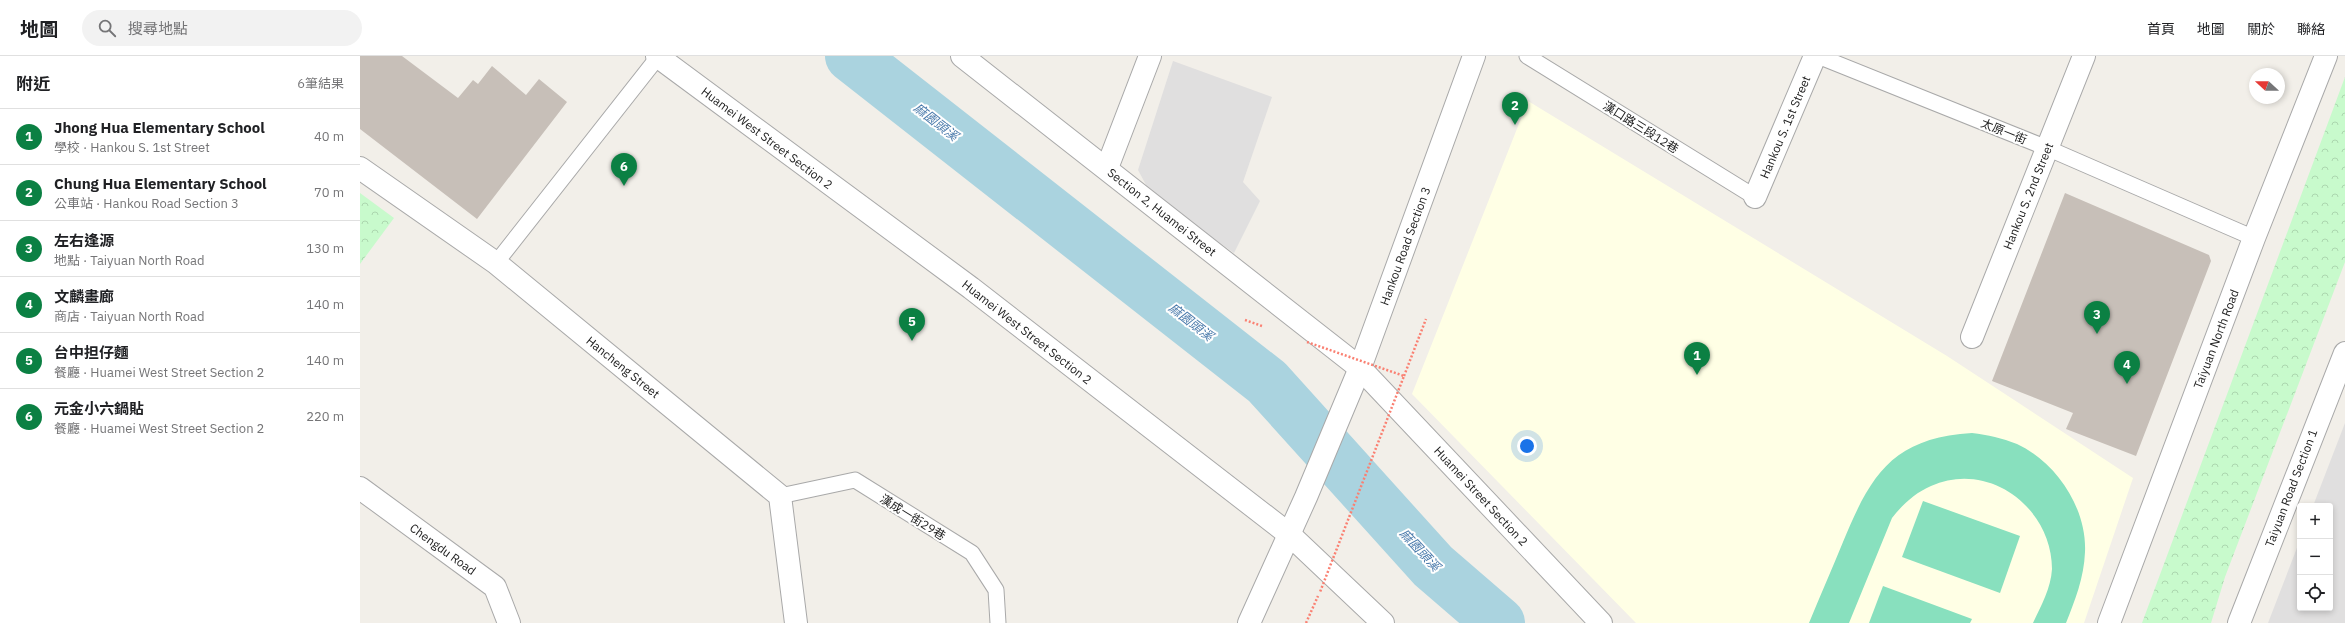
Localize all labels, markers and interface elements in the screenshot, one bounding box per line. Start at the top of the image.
search box [82,10,362,46]
text: 地圖 [20,17,58,41]
icon: search [96,17,118,39]
text: 搜尋地點 [128,19,188,38]
text: 首頁 [2147,20,2175,38]
text: 地圖 [2197,20,2225,38]
text: 關於 [2247,20,2275,38]
text: 聯絡 [2297,20,2325,38]
north arrow [2249,68,2285,104]
text: 附近 [16,73,50,95]
street label: Hankou S. 1st Street [1757,73,1813,181]
text: 6筆結果 [297,75,344,92]
street label: Huamei West Street Section 2 [698,84,836,192]
pin: 2 [1502,92,1528,125]
street label: 漢口路三段12巷 [1600,98,1682,156]
water label: 麻園頭溪 [910,99,963,146]
street label: 太原一街 [1979,115,2029,147]
text: Jhong Hua Elementary School [54,118,265,137]
text: 1 [25,128,33,145]
text: 40 m [314,128,344,145]
text: 學校 · Hankou S. 1st Street [54,139,210,156]
street label: Hankou S. 2nd Street [2000,140,2056,252]
pin: 6 [611,153,637,186]
street label: Section 2, Huamei Street [1105,165,1219,259]
text: Chung Hua Elementary School [54,174,267,193]
text: 2 [25,184,33,201]
text: 70 m [314,184,344,201]
street label: Hankou Road Section 3 [1377,185,1433,307]
text: 公車站 · Hankou Road Section 3 [54,195,239,212]
text: 左右逢源 [54,231,114,250]
text: 3 [25,240,33,257]
text: 130 m [306,240,344,257]
text: 地點 · Taiyuan North Road [54,252,205,269]
street label: Huamei West Street Section 2 [959,277,1095,387]
text: 文麟畫廊 [54,287,114,306]
street label: Taiyuan North Road [2190,287,2242,391]
text: 4 [25,296,33,313]
text: 140 m [306,296,344,313]
water label: 麻園頭溪 [1165,299,1218,346]
pin: 3 [2084,301,2110,334]
text: 商店 · Taiyuan North Road [54,308,205,325]
pin: 5 [899,308,925,341]
street label: Hancheng Street [583,333,663,401]
pin: 1 [1684,342,1710,375]
text: 台中担仔麵 [54,343,129,362]
pin: 4 [2114,351,2140,384]
text: 5 [25,352,33,369]
text: 140 m [306,352,344,369]
text: 餐廳 · Huamei West Street Section 2 [54,364,264,381]
text: 元金小六鍋貼 [54,399,144,418]
text: 6 [25,408,33,425]
text: 220 m [306,408,344,425]
text: 餐廳 · Huamei West Street Section 2 [54,420,264,437]
street label: Taiyuan Road Section 1 [2262,427,2320,549]
your location [1517,436,1537,456]
street label: Huamei Street Section 2 [1431,443,1531,549]
street label: 漢成一街29巷 [877,491,949,543]
map controls [2297,503,2333,611]
button: + [2297,503,2333,539]
street label: Chengdu Road [407,520,479,578]
water label: 麻園頭溪 [1396,525,1445,576]
button: − [2297,539,2333,575]
button: locate [2297,575,2333,611]

